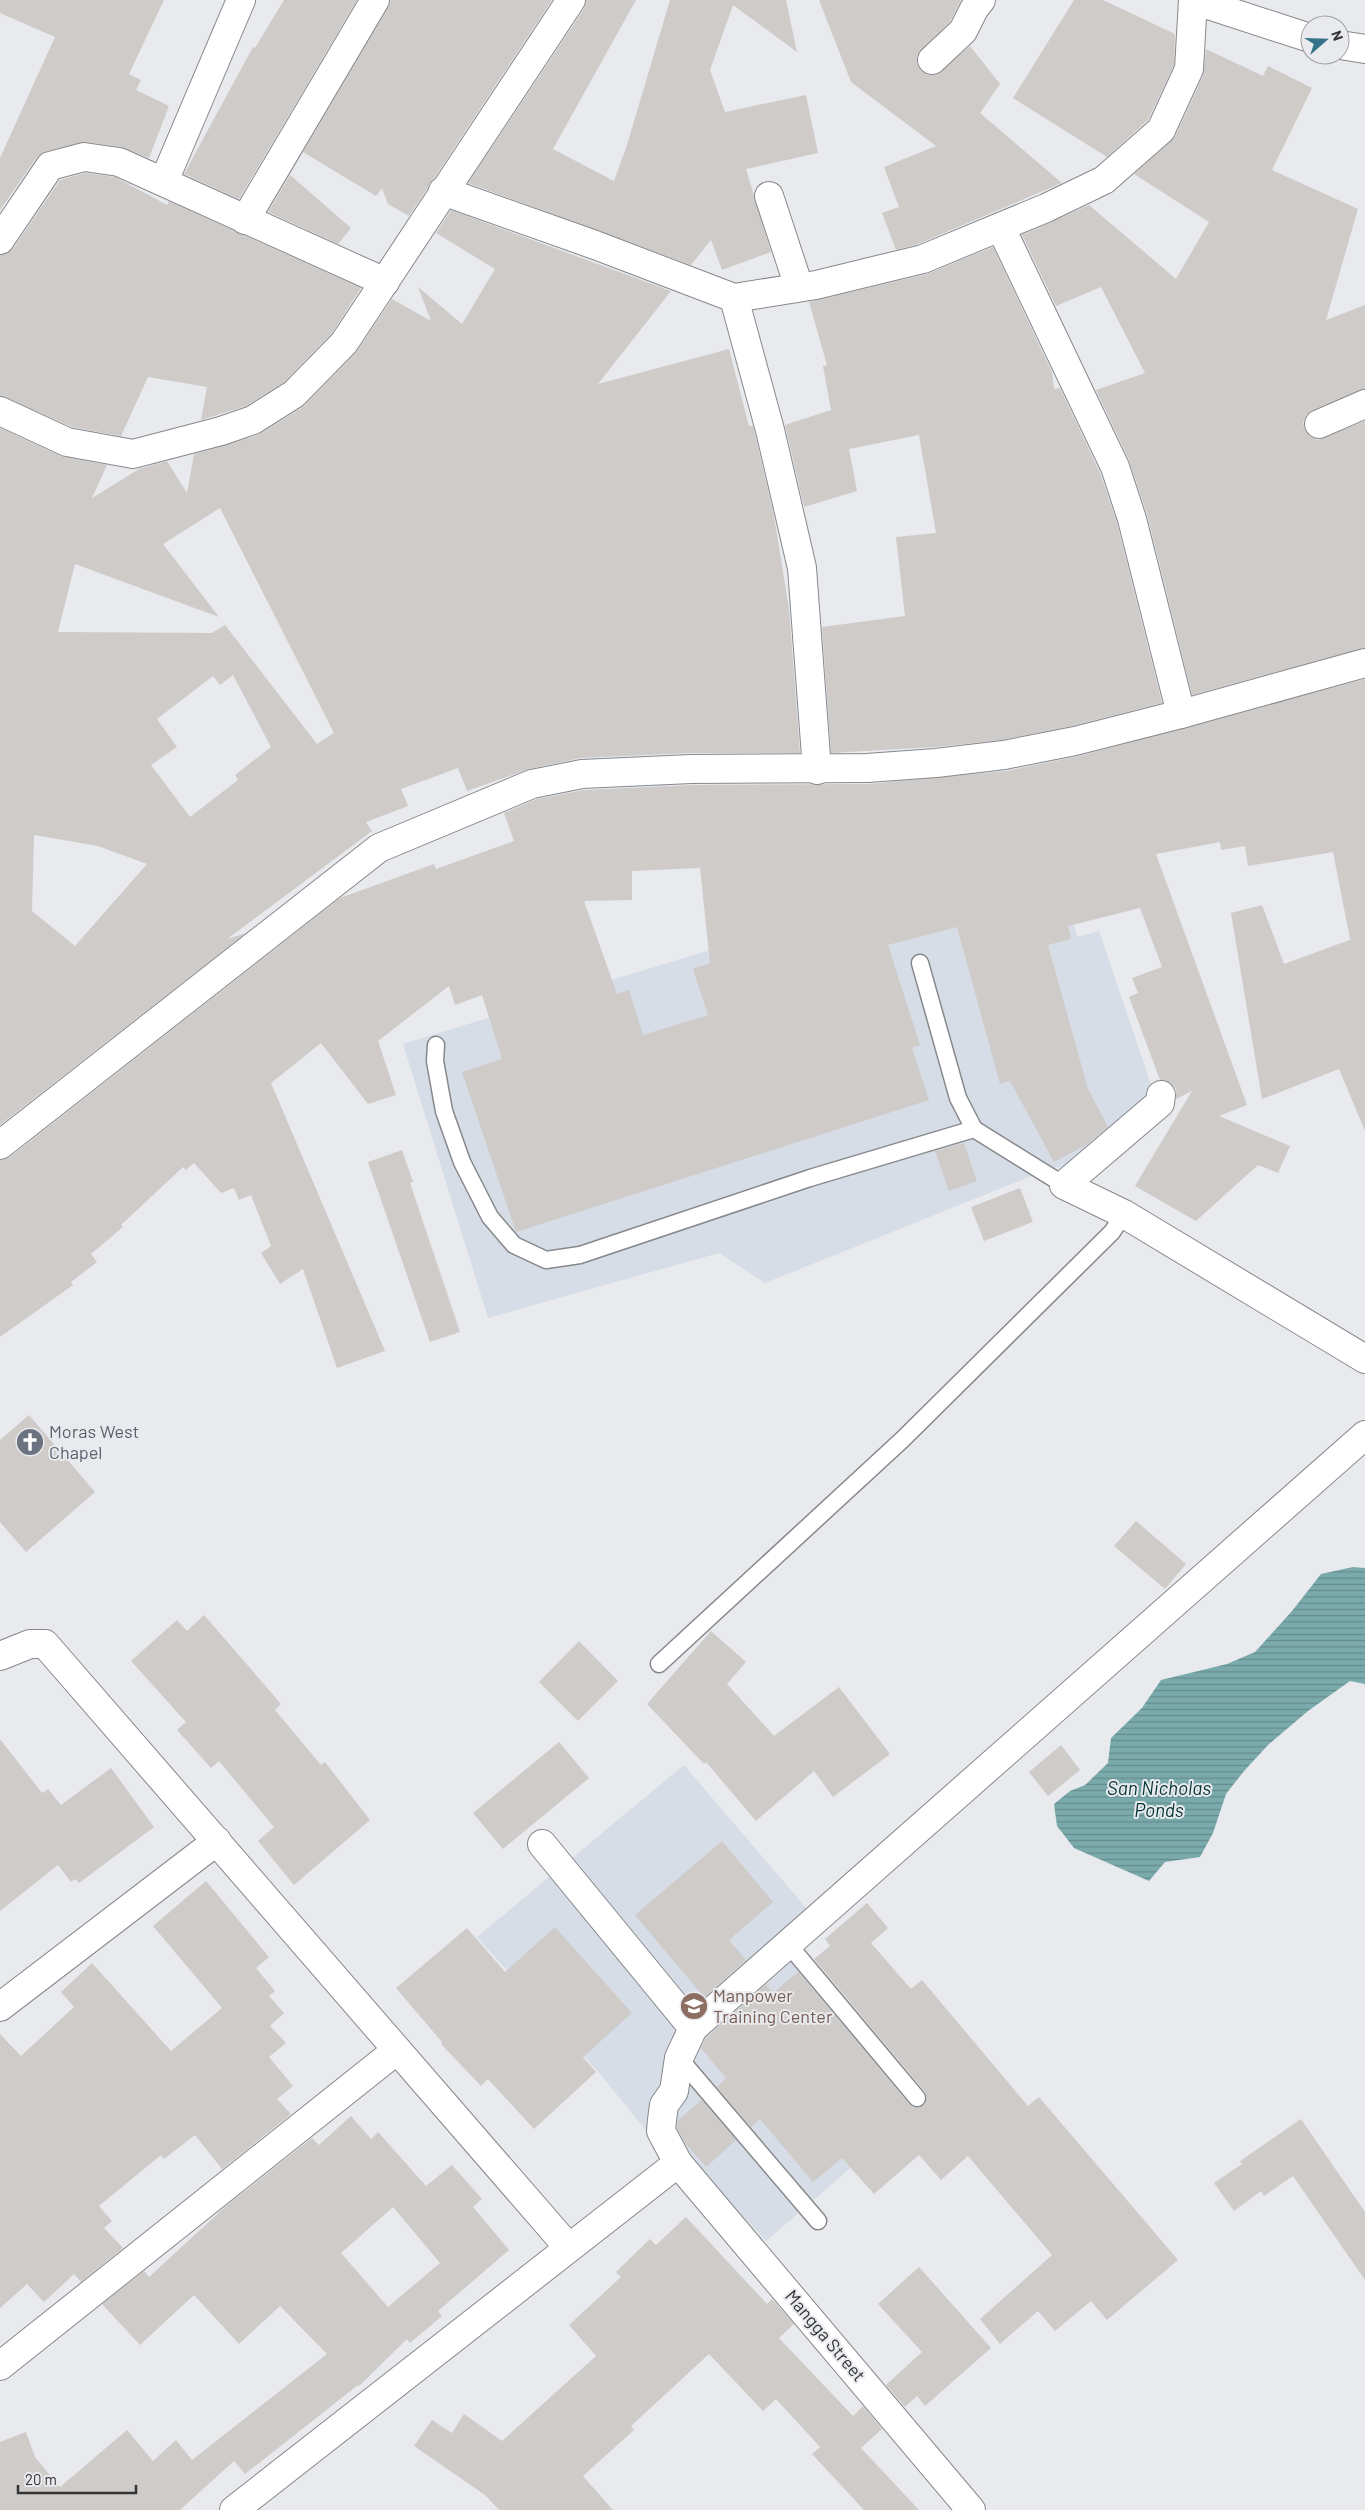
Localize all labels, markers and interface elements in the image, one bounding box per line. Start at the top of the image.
north arrow [1300,15,1350,65]
text: N [1328,28,1347,43]
place label: Moras West Chapel [49,1420,139,1463]
church icon: Moras West Chapel [15,1427,45,1457]
water label: San Nicholas Ponds [1107,1776,1211,1821]
place label: Manpower Training Center [713,1984,833,2027]
school or university icon: Manpower Training Center [679,1991,709,2021]
street label: Mangga Street [781,2285,870,2386]
scale bar [18,2462,135,2494]
text: 20 m [25,2470,57,2488]

